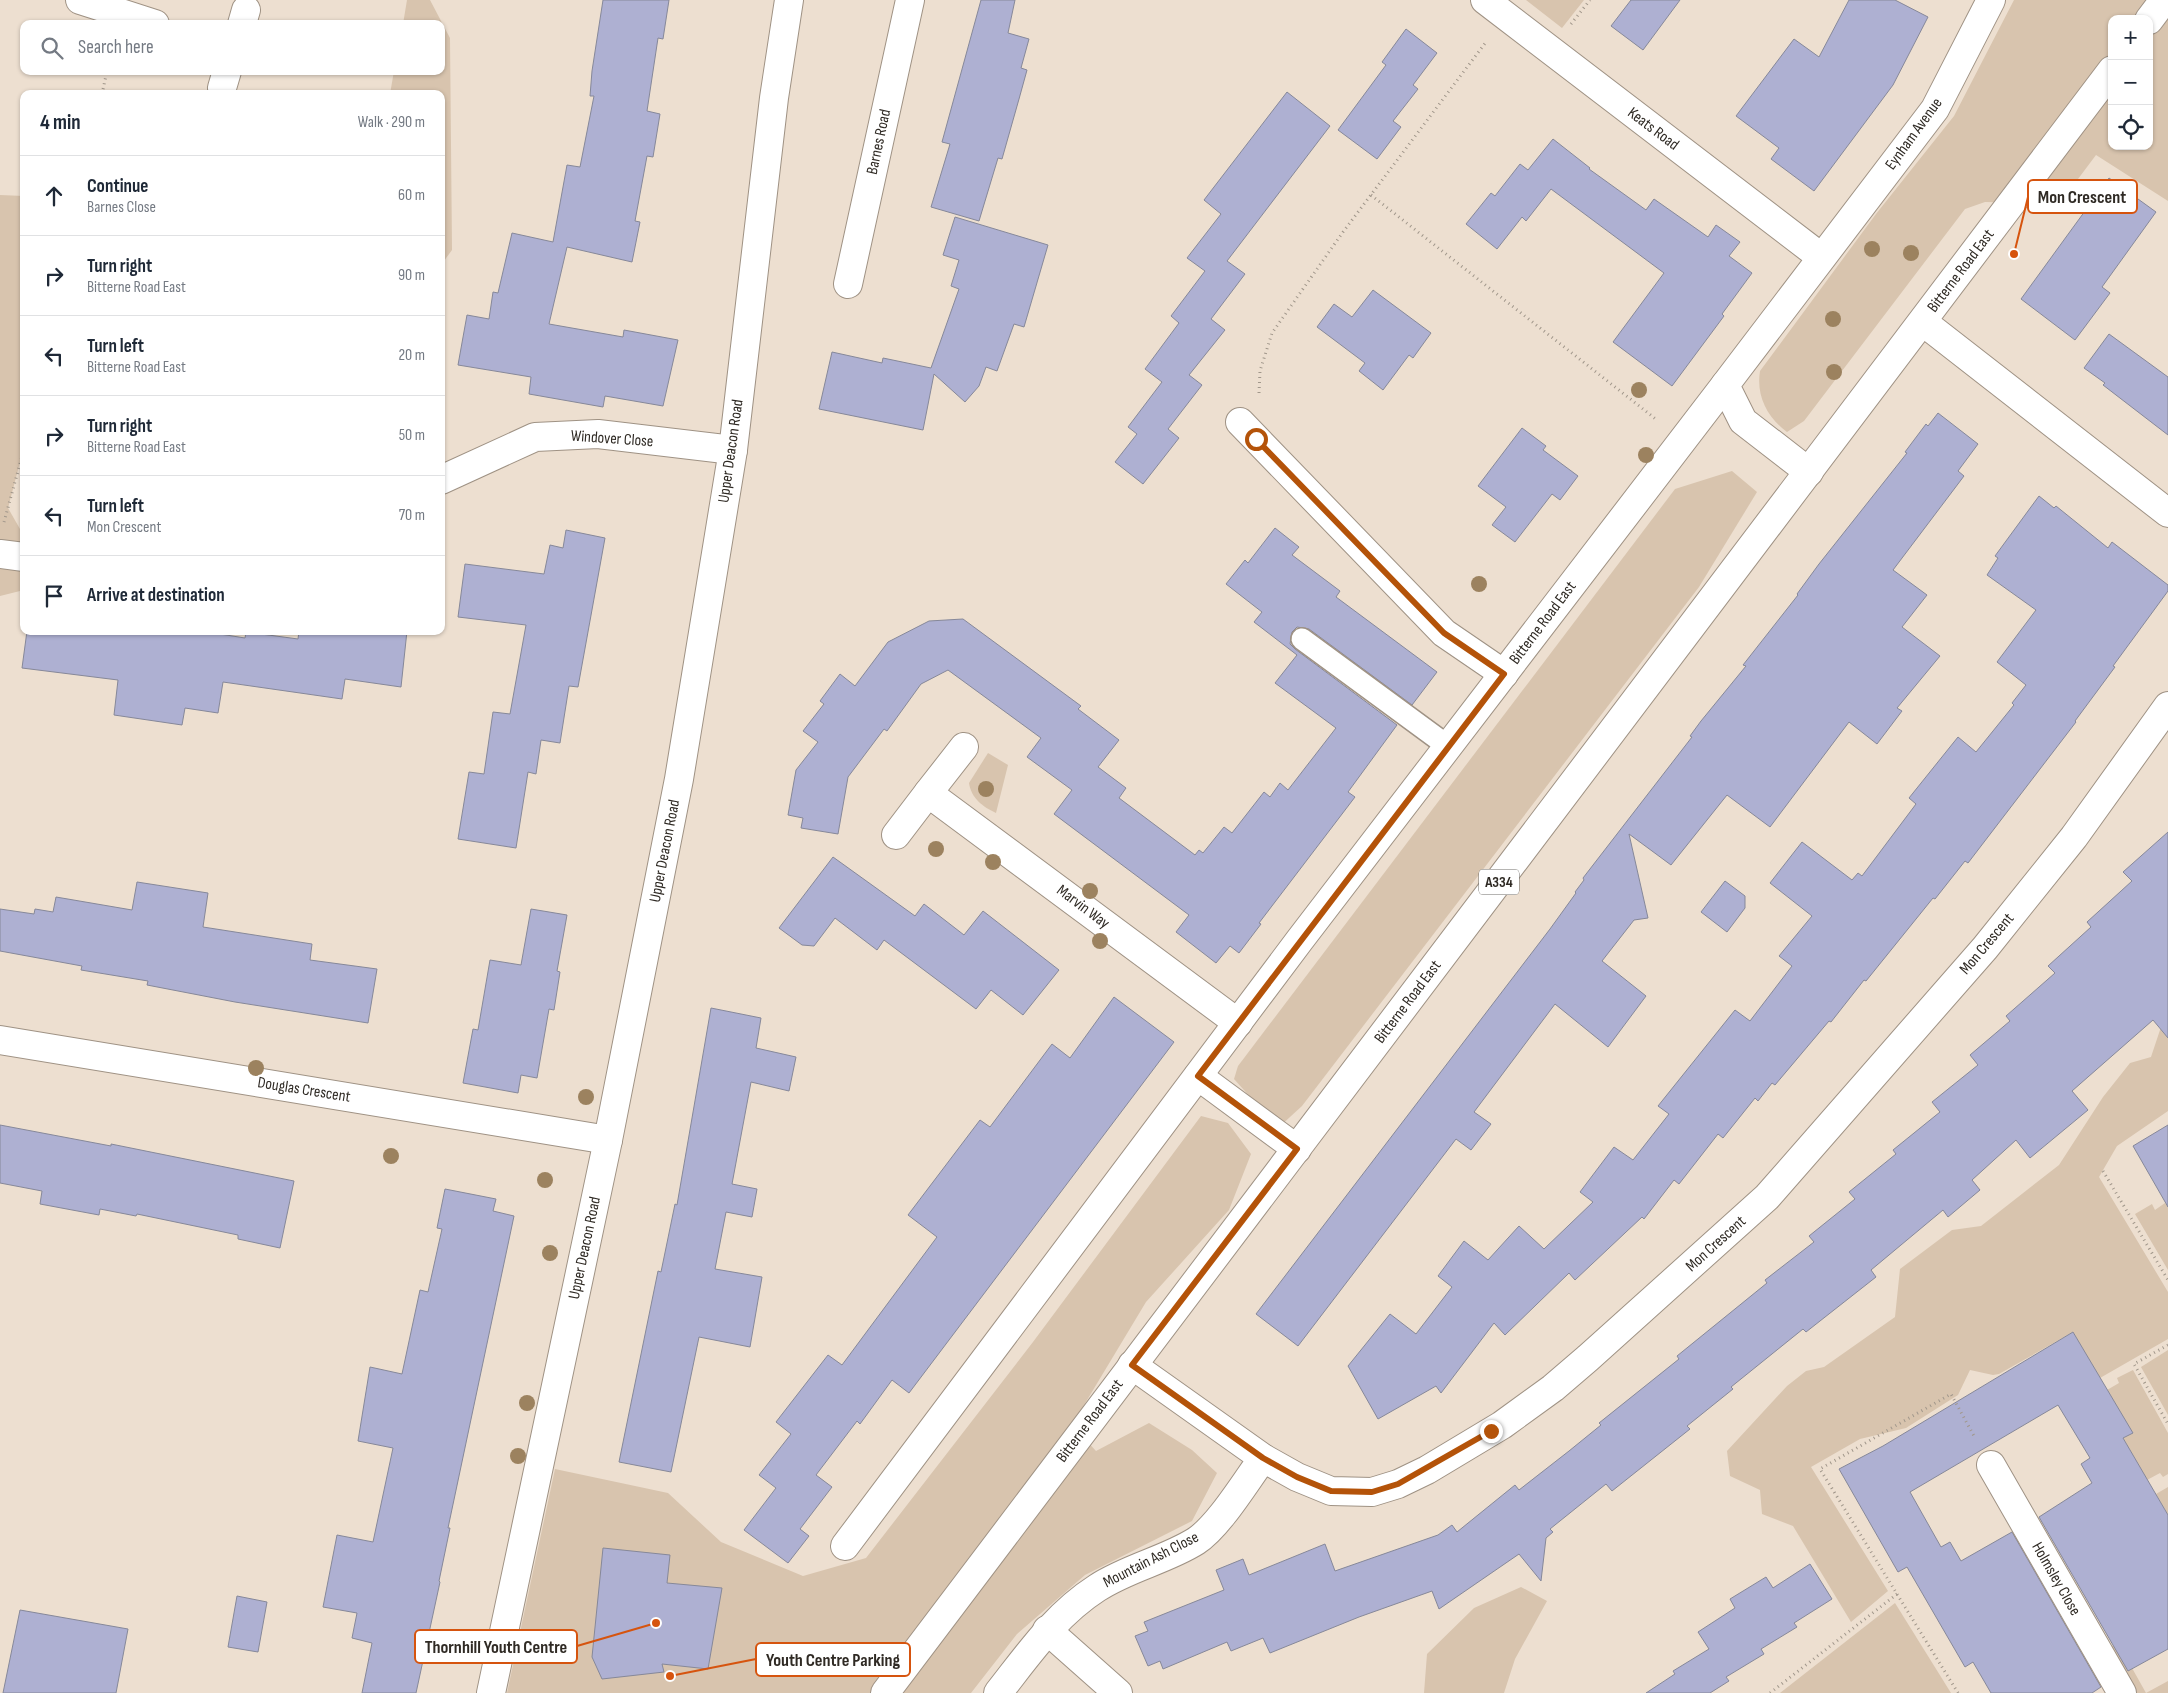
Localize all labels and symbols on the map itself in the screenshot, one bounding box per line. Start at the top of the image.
street label: Eynham Avenue [1881,94,1947,174]
street label: Keats Road [1624,104,1682,154]
street label: Barnes Road [863,108,895,176]
callout: Mon Crescent [2028,180,2137,213]
text: Mon Crescent [2038,187,2126,208]
street label: Bitterne Road East [1924,226,1998,316]
street label: Upper Deacon Road [714,398,748,504]
street label: Windover Close [570,427,654,451]
route start [1245,428,1268,451]
street label: Bitterne Road East [1506,578,1580,668]
street label: Upper Deacon Road [646,798,684,904]
road number: A334 [1479,870,1519,894]
street label: Marvin Way [1053,881,1113,933]
street label: Mon Crescent [1956,909,2018,979]
street label: Bitterne Road East [1371,957,1445,1047]
street label: Douglas Crescent [256,1073,352,1107]
street label: Upper Deacon Road [565,1195,605,1301]
street label: Mon Crescent [1682,1212,1750,1276]
street label: Bitterne Road East [1053,1376,1127,1466]
route end [1480,1420,1503,1443]
street label: Mountain Ash Close [1100,1528,1202,1592]
street label: Holmsley Close [2027,1539,2085,1619]
callout: Thornhill Youth Centre [415,1630,577,1663]
text: Thornhill Youth Centre [425,1637,567,1658]
callout: Youth Centre Parking [756,1643,910,1676]
text: Youth Centre Parking [766,1650,900,1671]

